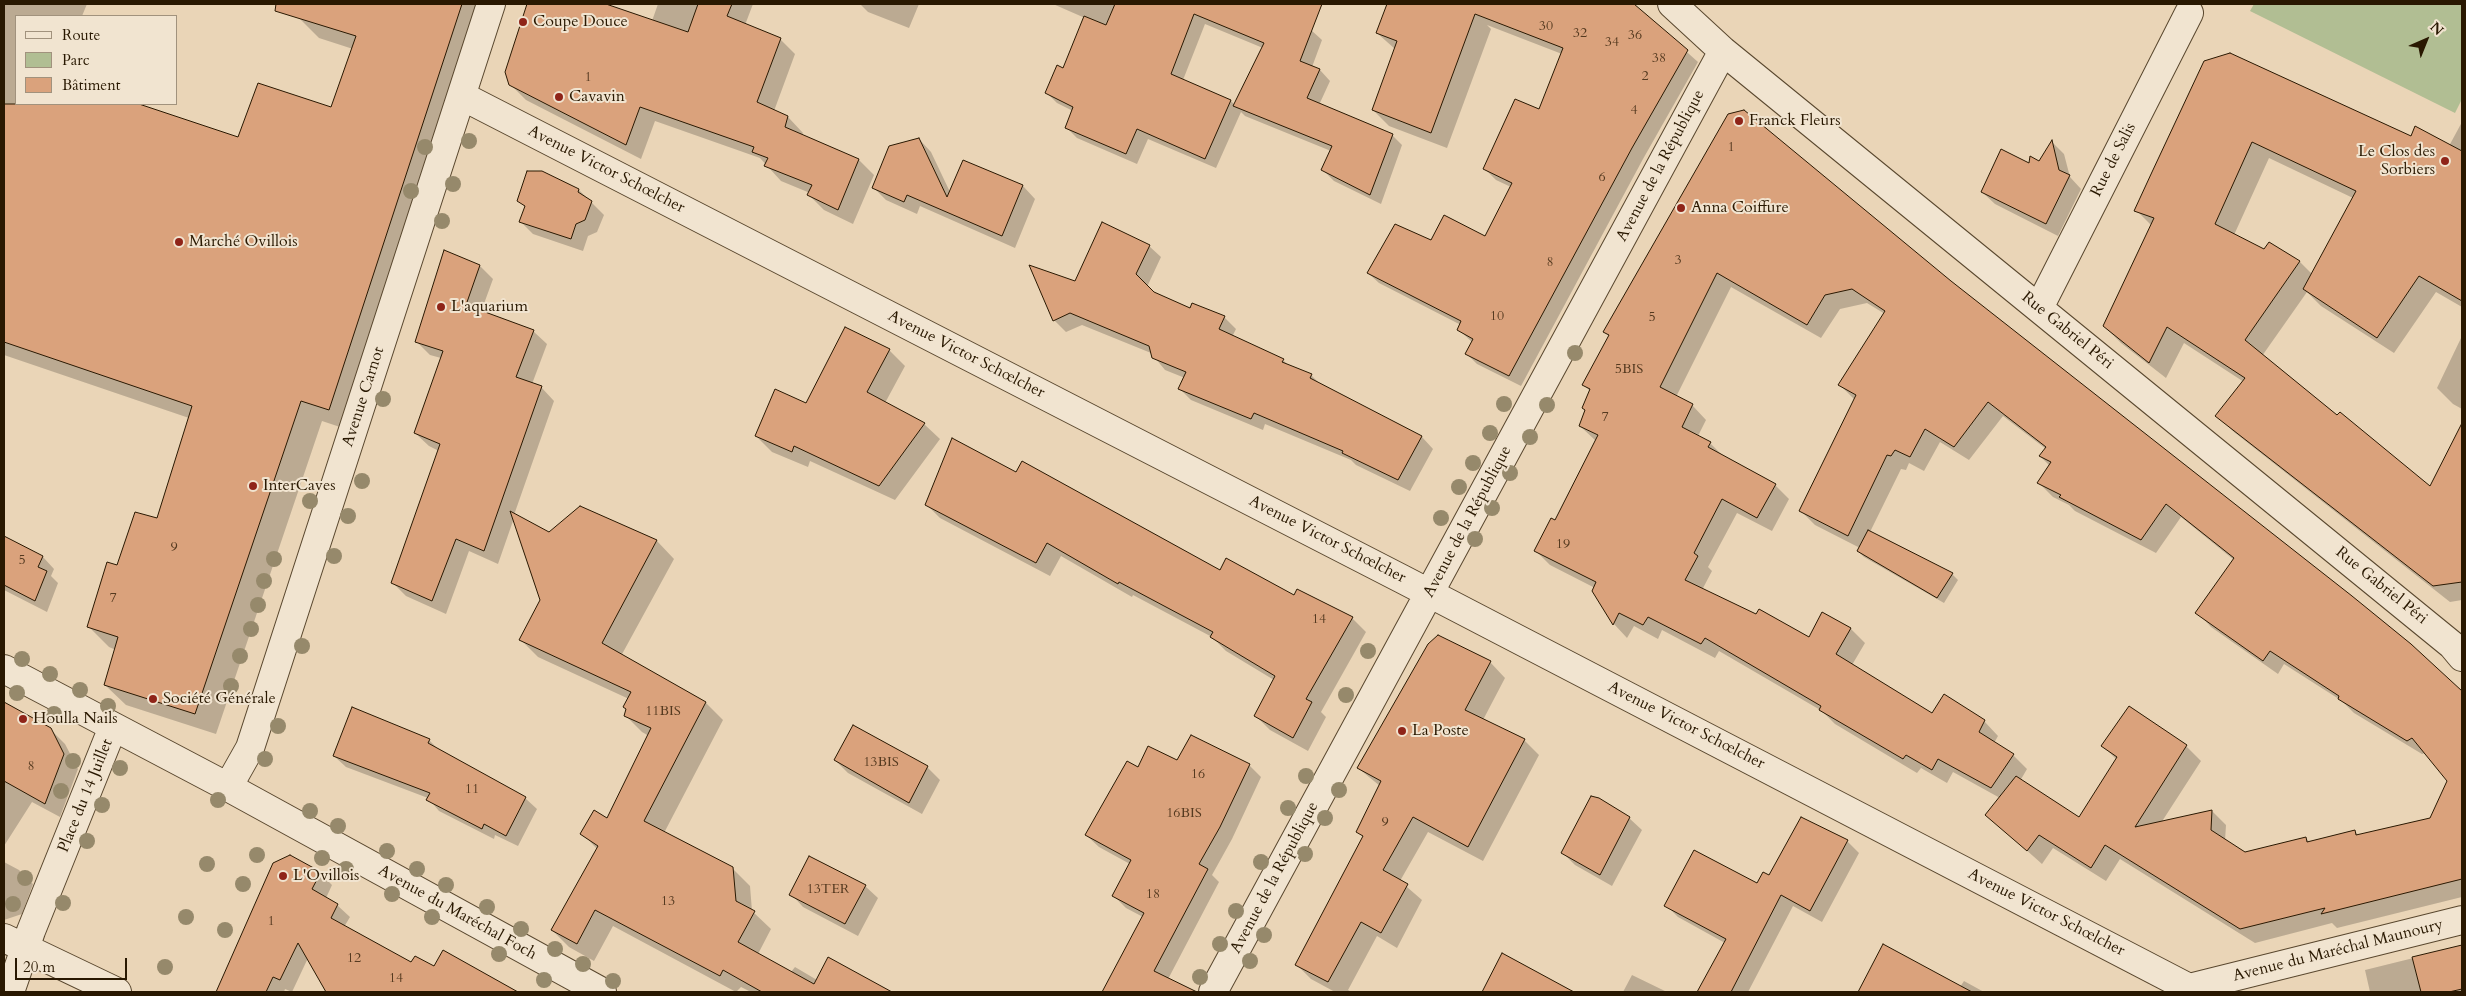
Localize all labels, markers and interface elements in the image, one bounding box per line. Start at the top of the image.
place label: Coupe Douce [533,12,628,32]
legend [15,15,178,105]
north arrow [2401,15,2451,65]
marker: Coupe Douce [517,16,529,28]
text: N [2426,18,2448,40]
house number: 30 [1539,19,1553,35]
text: Route [62,25,100,45]
house number: 32 [1573,26,1587,42]
house number: 36 [1628,28,1642,44]
house number: 34 [1605,35,1619,51]
text: Parc [62,50,90,70]
house number: 38 [1652,51,1666,67]
house number: 2 [1641,69,1649,85]
house number: 1 [584,70,592,86]
text: Bâtiment [62,75,120,95]
place label: Cavavin [569,87,625,107]
street label: Avenue de la République [1613,87,1709,245]
marker: Cavavin [553,91,565,103]
house number: 4 [1630,103,1638,119]
place label: Franck Fleurs [1749,111,1841,131]
marker: Franck Fleurs [1733,115,1745,127]
street label: Rue de Salis [2087,120,2141,200]
street label: Avenue Victor Schœlcher [524,122,688,218]
house number: 1 [1727,140,1735,156]
place label: Le Clos des Sorbiers [2358,142,2435,180]
marker: Le Clos des Sorbiers [2439,155,2451,167]
house number: 6 [1598,170,1606,186]
place label: Anna Coiffure [1691,198,1789,218]
marker: Anna Coiffure [1675,202,1687,214]
place label: Marché Ovillois [189,232,298,252]
marker: Marché Ovillois [173,236,185,248]
house number: 3 [1674,253,1682,269]
house number: 8 [1546,255,1554,271]
street label: Rue Gabriel Péri [2017,288,2117,374]
place label: L'aquarium [451,297,528,317]
marker: L'aquarium [435,301,447,313]
street label: Avenue Victor Schœlcher [884,307,1048,403]
house number: 10 [1490,309,1504,325]
house number: 5 [1648,310,1656,326]
street label: Avenue Carnot [339,345,389,449]
house number: 5BIS [1615,362,1643,378]
house number: 7 [1601,410,1609,426]
street label: Avenue de la République [1420,443,1516,601]
place label: InterCaves [263,476,336,496]
marker: InterCaves [247,480,259,492]
street label: Avenue Victor Schœlcher [1245,492,1409,588]
house number: 19 [1556,537,1570,553]
house number: 9 [170,540,178,556]
street label: Rue Gabriel Péri [2331,543,2431,629]
house number: 5 [18,553,26,569]
house number: 7 [109,591,117,607]
house number: 14 [1312,612,1326,628]
street label: Avenue Victor Schœlcher [1604,678,1768,774]
place label: Société Générale [163,689,276,709]
marker: Société Générale [147,693,159,705]
house number: 11BIS [645,704,681,720]
place label: Houlla Nails [33,709,118,729]
marker: Houlla Nails [17,713,29,725]
place label: La Poste [1412,721,1469,741]
marker: La Poste [1396,725,1408,737]
street label: Place du 14 Juillet [54,736,118,856]
house number: 13BIS [863,755,899,771]
house number: 8 [27,759,35,775]
house number: 16 [1191,767,1205,783]
house number: 11 [465,782,479,798]
street label: Avenue de la République [1227,799,1323,957]
house number: 16BIS [1166,806,1202,822]
house number: 9 [1381,815,1389,831]
street label: Avenue du Maréchal Foch [374,861,540,965]
street label: Avenue Victor Schœlcher [1964,865,2128,961]
place label: L'Ovillois [293,866,359,886]
marker: L'Ovillois [277,870,289,882]
house number: 13TER [807,882,849,898]
house number: 18 [1146,887,1160,903]
house number: 13 [661,894,675,910]
house number: 1 [267,914,275,930]
street label: Avenue du Maréchal Maunoury [2231,916,2445,986]
scale bar [18,948,130,980]
house number: 12 [347,951,361,967]
text: 20 m [23,957,55,977]
house number: 14 [389,971,403,987]

